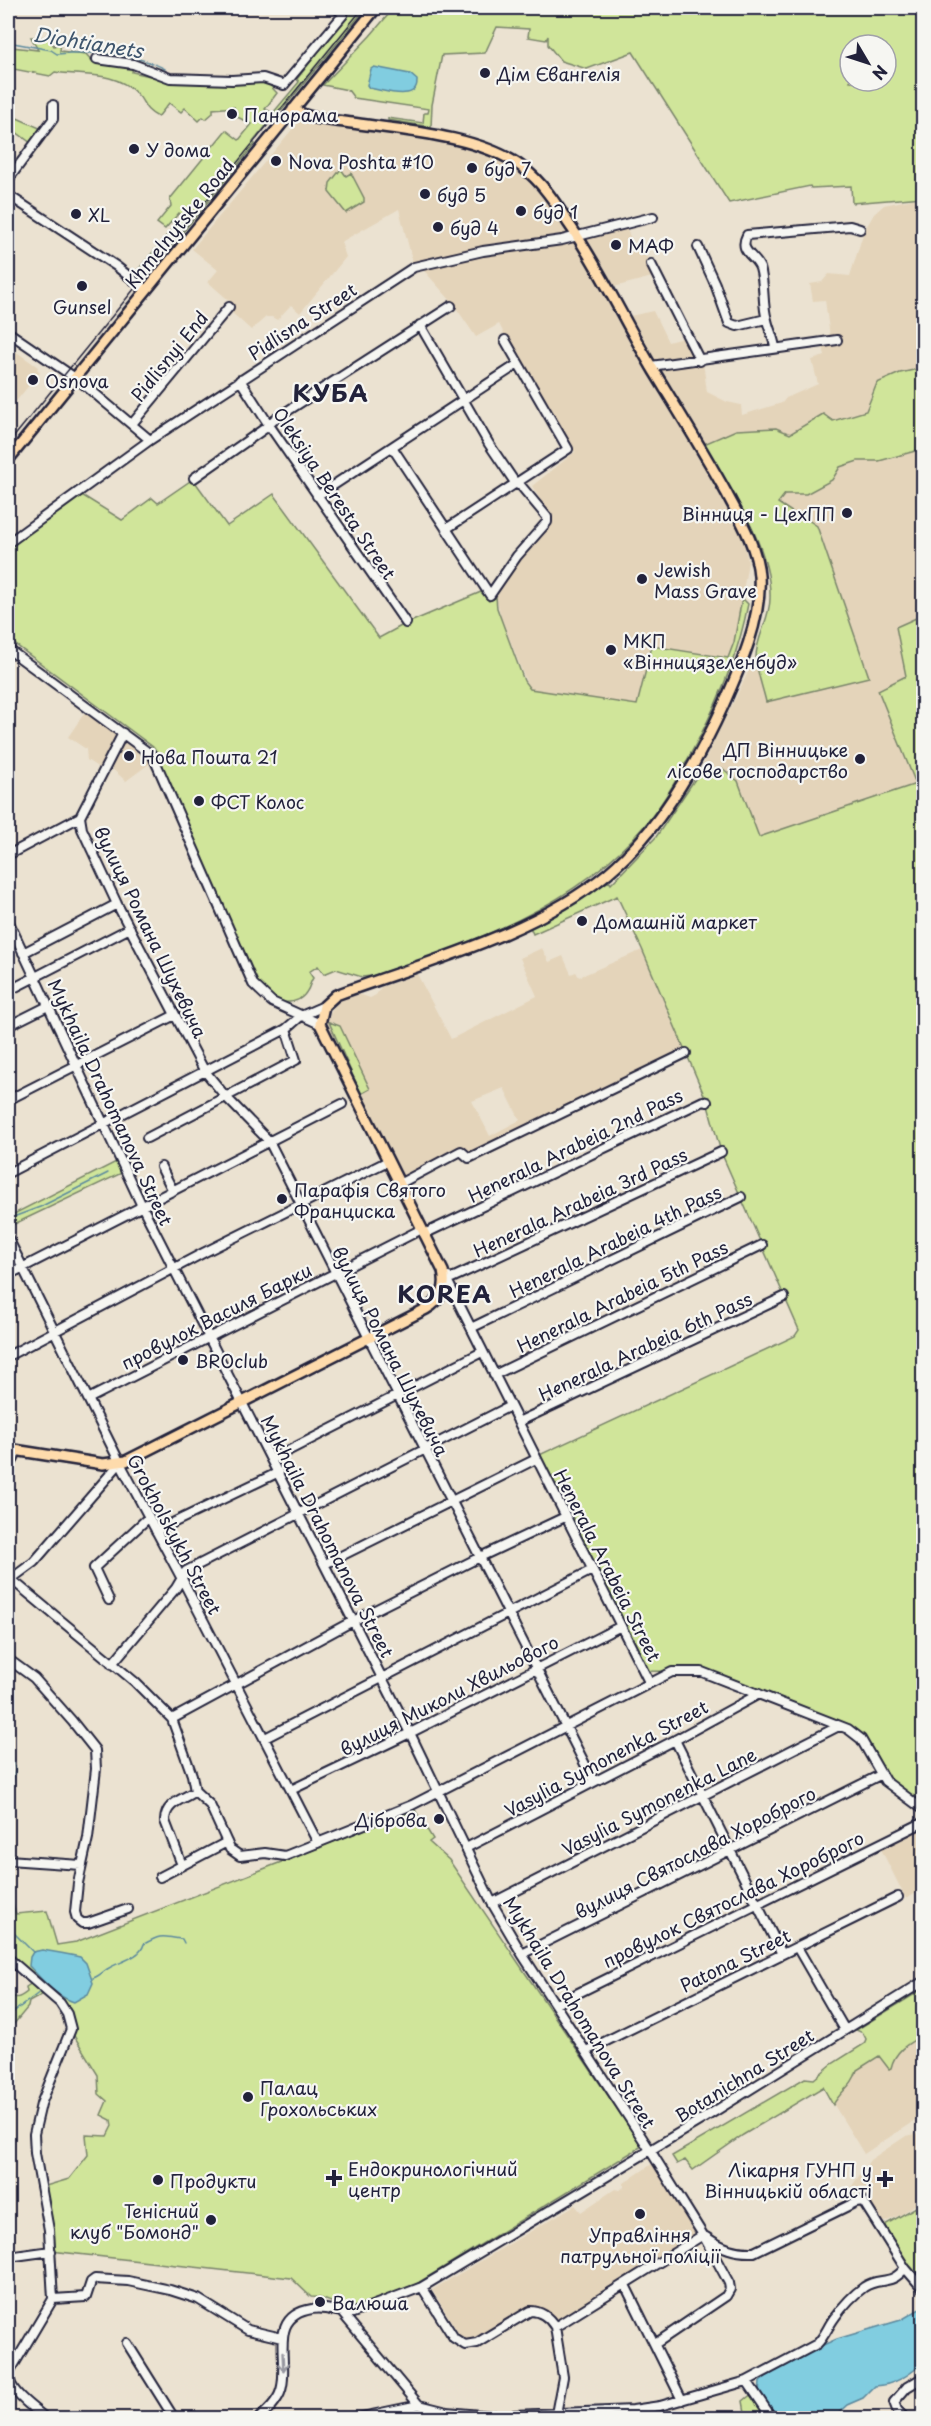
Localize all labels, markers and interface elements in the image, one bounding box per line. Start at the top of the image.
water label: Diohtianets [31,19,147,66]
north arrow [838,33,898,93]
place label: Дім Євангелія [496,60,621,87]
text: N [867,61,894,86]
marker: Дім Євангелія [478,66,492,80]
place label: Панорама [244,101,339,128]
marker: Панорама [225,107,239,121]
place label: У дома [146,136,210,163]
marker: У дома [127,142,141,156]
place label: Nova Poshta #10 [288,148,434,175]
street label: Khmelnytske Road [118,152,240,294]
marker: Nova Poshta #10 [269,154,283,168]
place label: буд 7 [484,155,531,182]
marker: буд 7 [465,161,479,175]
place label: буд 5 [437,181,486,208]
marker: буд 5 [418,187,432,201]
place label: буд 1 [533,198,578,225]
place label: XL [88,201,110,228]
marker: буд 1 [514,204,528,218]
marker: XL [69,207,83,221]
place label: буд 4 [450,214,499,241]
marker: буд 4 [431,220,445,234]
place label: МАФ [628,232,674,259]
marker: МАФ [609,238,623,252]
street label: Pidlisna Street [243,276,362,366]
marker: Gunsel [75,279,89,293]
place label: Gunsel [53,293,111,320]
street label: Pidlisnyi End [124,305,214,407]
place label: Osnova [45,367,109,394]
marker: Osnova [26,373,40,387]
district label: КУБА [293,374,369,410]
street label: Oleksiya Beresta Street [267,401,403,585]
place label: Вінниця - ЦехПП [682,500,835,527]
marker: Вінниця - ЦехПП [840,506,854,520]
place label: Jewish Mass Grave [654,556,757,604]
marker: Jewish Mass Grave [635,572,649,586]
place label: МКП «Вінницязеленбуд» [623,627,797,675]
marker: МКП «Вінницязеленбуд» [604,643,618,657]
place label: ДП Вінницьке лісове господарство [666,736,848,784]
place label: Нова Пошта 21 [141,743,278,770]
marker: Нова Пошта 21 [122,749,136,763]
marker: ДП Вінницьке лісове господарство [853,752,867,766]
place label: ФСТ Колос [211,788,304,815]
marker: ФСТ Колос [192,794,206,808]
street label: вулиця Романа Шухевича [88,822,214,1043]
place label: Домашній маркет [593,908,757,935]
marker: Домашній маркет [575,914,589,928]
street label: Mykhaila Drahomanova Street [42,974,180,1230]
street label: Henerala Arabeia 2nd Pass [463,1081,687,1209]
street label: Henerala Arabeia 3rd Pass [468,1140,692,1264]
place label: Парафія Святого Франциска [294,1176,446,1224]
street label: Henerala Arabeia 4th Pass [504,1178,726,1304]
marker: Парафія Святого Франциска [275,1192,289,1206]
street label: Henerala Arabeia 5th Pass [512,1233,732,1359]
street label: вулиця Романа Шухевича [326,1241,456,1461]
street label: провулок Василя Барки [116,1256,316,1376]
district label: KOREA [397,1275,493,1311]
street label: Henerala Arabeia 6th Pass [534,1285,756,1407]
place label: BROclub [195,1347,268,1374]
marker: BROclub [176,1353,190,1367]
street label: Mykhaila Drahomanova Street [255,1410,401,1662]
street label: Grokholskykh Street [121,1449,229,1619]
street label: Henerala Arabeia Street [548,1464,668,1666]
street label: вулиця Миколи Хвильового [335,1628,563,1762]
street label: Vasylia Symonenka Street [499,1693,713,1823]
street label: Vasylia Symonenka Lane [557,1740,761,1862]
street label: вулиця Святослава Хороброго [570,1779,820,1925]
place label: Діброва [354,1806,428,1833]
marker: Діброва [432,1812,446,1826]
street label: провулок Святослава Хороброго [598,1824,868,1974]
street label: Mykhaila Drahomanova Street [497,1891,663,2133]
street label: Patona Street [675,1922,795,1998]
street label: Botanichna Street [669,2021,819,2129]
place label: Палац Грохольських [260,2074,377,2122]
marker: Палац Грохольських [241,2090,255,2104]
place label: Ендокринологічний центр [348,2155,518,2203]
place label: Лікарня ГУНП у Вінницькій області [704,2156,872,2204]
place label: Продукти [170,2167,256,2194]
marker: Ендокринологічний центр [325,2169,343,2187]
marker: Лікарня ГУНП у Вінницькій області [876,2170,894,2188]
marker: Продукти [151,2173,165,2187]
place label: Тенісний клуб "Бомонд" [70,2197,199,2245]
marker: Управління патрульної поліції [633,2207,647,2221]
marker: Тенісний клуб "Бомонд" [204,2213,218,2227]
place label: Управління патрульної поліції [560,2221,721,2269]
place label: Валюша [332,2289,409,2316]
marker: Валюша [313,2295,327,2309]
one-way arrow [277,2351,288,2371]

